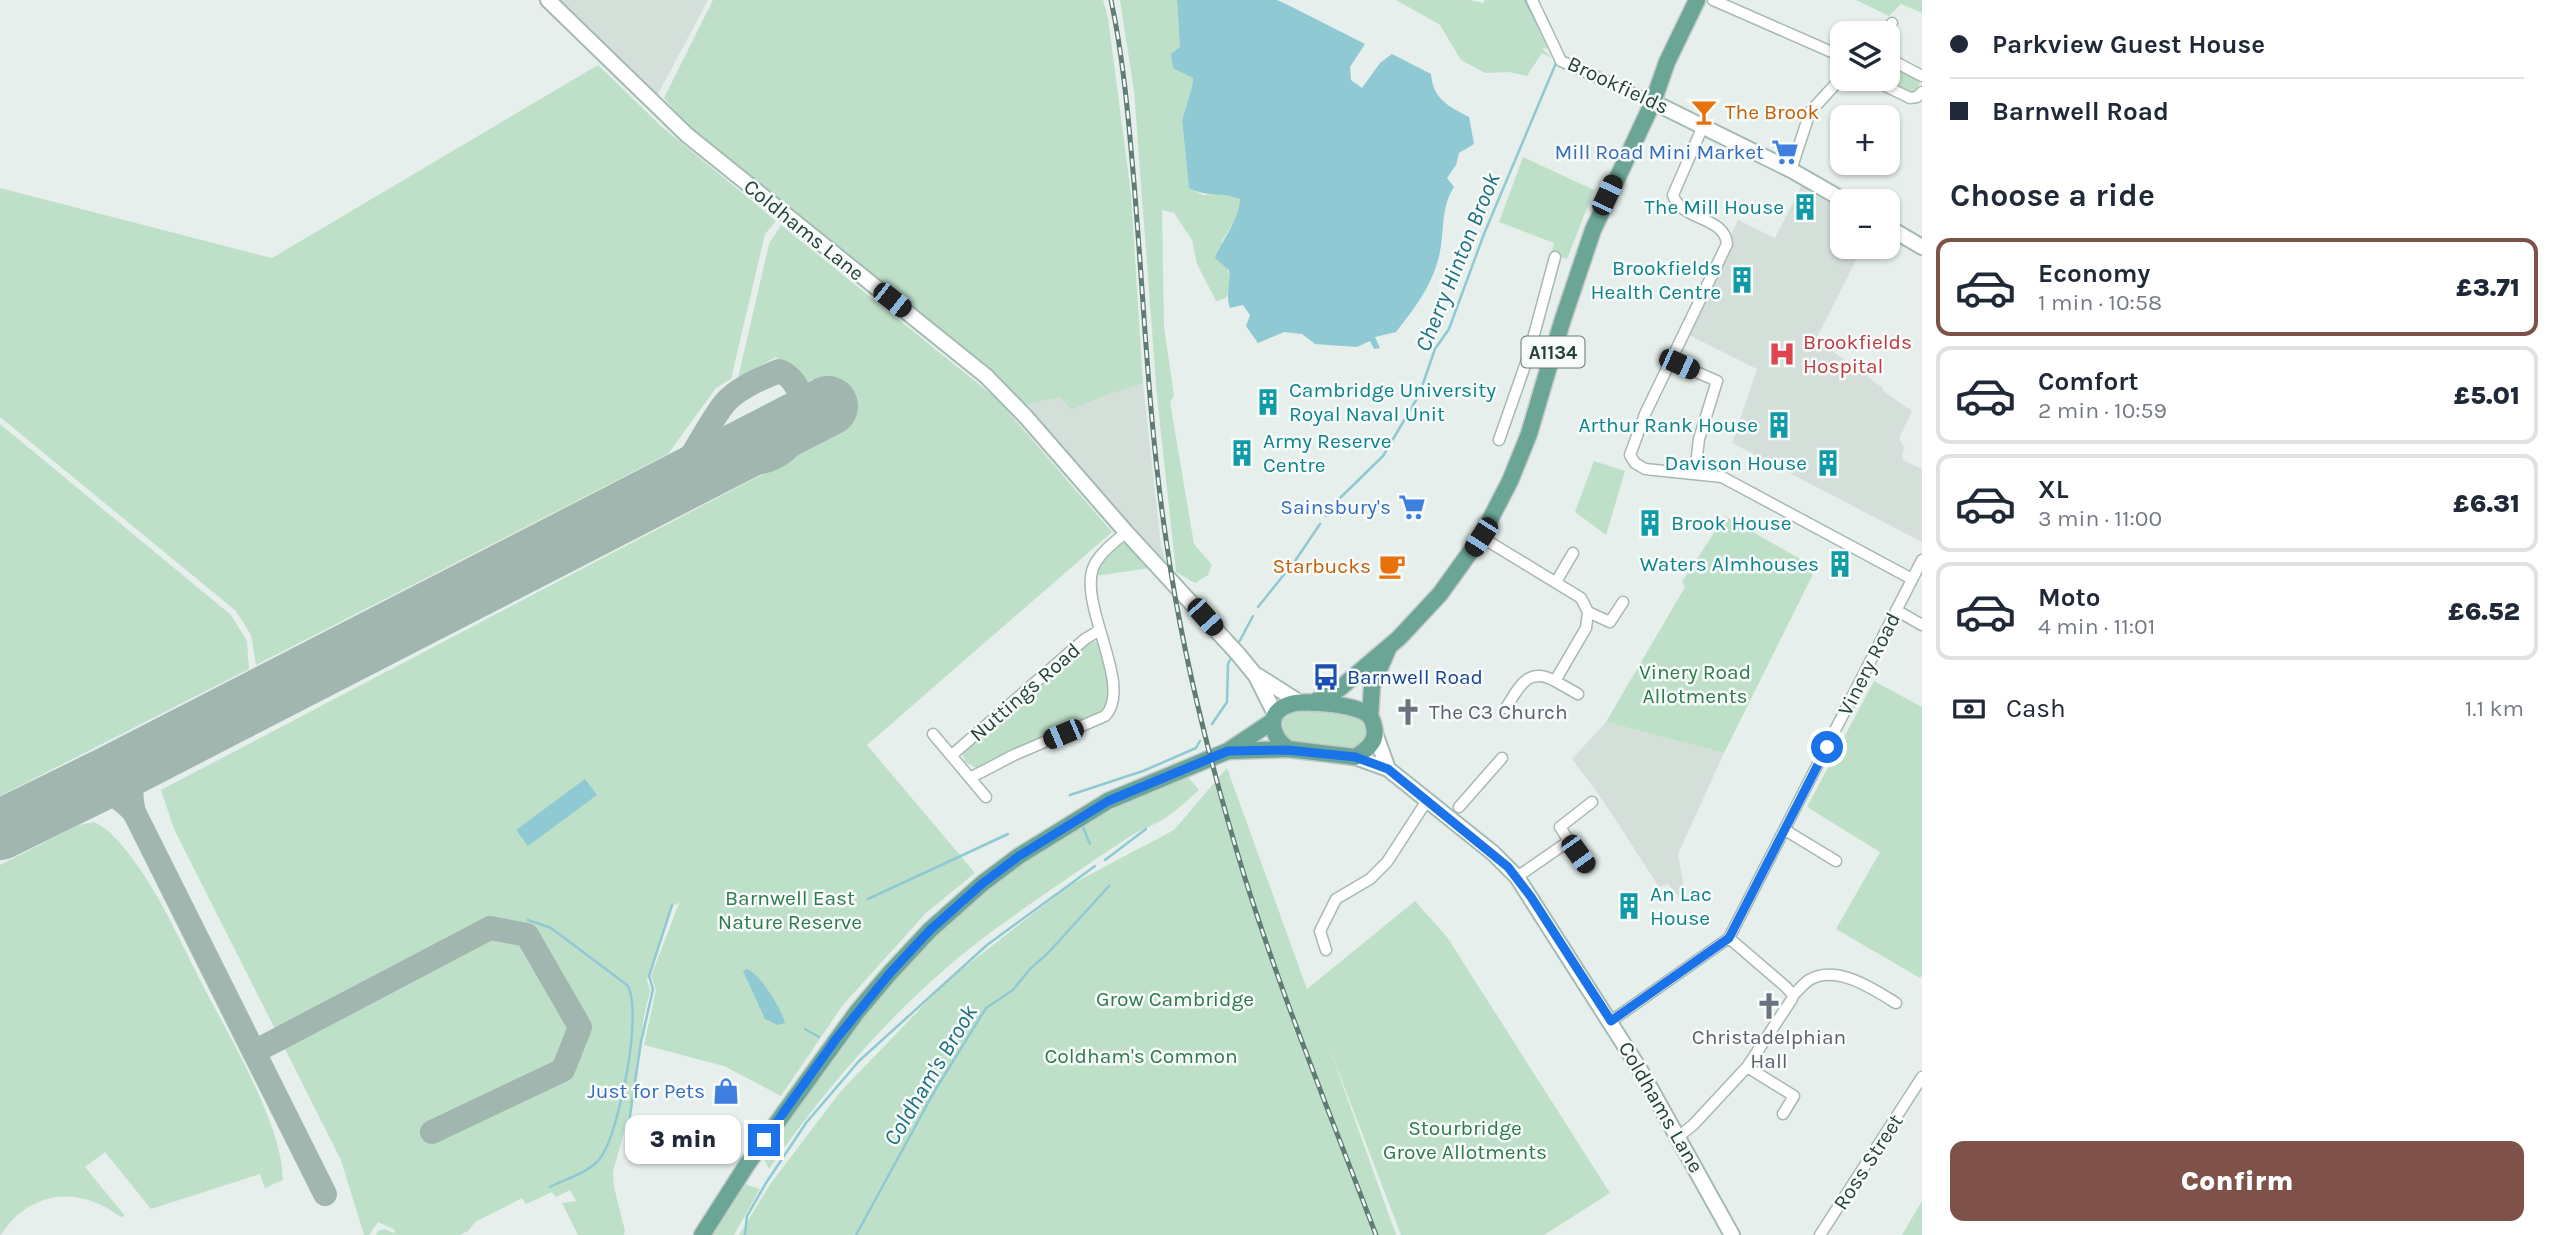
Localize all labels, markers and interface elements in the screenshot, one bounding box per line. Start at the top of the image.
map controls [1830,21,1900,259]
button: layers [1830,21,1900,91]
text: Parkview Guest House [1992,29,2265,60]
street label: Brookfields [1564,51,1672,119]
text: Barnwell Road [1992,96,2169,127]
bar icon: The Brook [1689,97,1719,127]
place label: The Brook [1725,100,1820,124]
button: + [1830,105,1900,175]
supermarket icon: Mill Road Mini Market [1770,137,1800,167]
place label: Mill Road Mini Market [1554,140,1764,164]
water label: Cherry Hinton Brook [1409,168,1506,356]
car [1589,172,1626,218]
street label: Coldhams Lane [739,174,869,286]
text: Choose a ride [1950,177,2155,214]
button: − [1830,189,1900,259]
building icon: The Mill House [1790,192,1820,222]
place label: The Mill House [1644,195,1784,219]
place label: Brookfields Health Centre [1591,256,1721,304]
icon: car [1954,256,2017,319]
text: Economy [2038,258,2150,289]
building icon: Brookfields Health Centre [1727,265,1757,295]
text: £3.71 [2456,272,2520,303]
car [869,279,916,321]
text: 1 min · 10:58 [2038,289,2162,316]
place label: Brookfields Hospital [1803,330,1912,378]
road number: A1134 [1522,336,1584,368]
hospital icon: Brookfields Hospital [1767,339,1797,369]
car [1656,346,1703,382]
icon: car [1954,364,2017,427]
text: Comfort [2038,366,2139,397]
place label: Cambridge University Royal Naval Unit [1289,378,1496,426]
text: £5.01 [2454,380,2520,411]
building icon: Cambridge University Royal Naval Unit [1253,387,1283,417]
text: 2 min · 10:59 [2038,397,2167,424]
building icon: Arthur Rank House [1764,410,1794,440]
place label: Arthur Rank House [1579,413,1758,437]
place label: Army Reserve Centre [1263,429,1391,477]
building icon: Army Reserve Centre [1227,438,1257,468]
building icon: Davison House [1813,448,1843,478]
place label: Davison House [1665,451,1807,475]
icon: car [1954,472,2017,535]
text: XL [2038,474,2069,505]
text: £6.31 [2453,488,2520,519]
supermarket icon: Sainsbury's [1397,492,1427,522]
place label: Sainsbury's [1280,495,1391,519]
text: 3 min · 11:00 [2038,505,2162,532]
building icon: Brook House [1635,508,1665,538]
place label: Brook House [1671,511,1791,535]
car [1461,514,1502,560]
building icon: Waters Almhouses [1825,549,1855,579]
cafe icon: Starbucks [1377,551,1407,581]
place label: Waters Almhouses [1640,552,1819,576]
place label: Starbucks [1272,554,1371,578]
icon: car [1954,580,2017,643]
text: Moto [2038,582,2100,613]
car [1184,594,1227,640]
text: £6.52 [2448,596,2520,627]
street label: Vinery Road [1833,609,1905,719]
text: 4 min · 11:01 [2038,613,2155,640]
street label: Nuttings Road [965,638,1085,746]
park label: Vinery Road Allotments [1639,660,1751,708]
bus stop icon: Barnwell Road [1311,662,1341,692]
place label: Barnwell Road [1347,665,1483,689]
icon: cash [1950,690,1988,728]
text: Cash [2006,693,2066,724]
text: 1.1 km [2465,695,2524,722]
church icon: The C3 Church [1393,697,1423,727]
place label: The C3 Church [1429,700,1568,724]
car [1040,716,1087,752]
route start [1811,731,1843,763]
car [1558,831,1599,877]
place label: An Lac House [1650,882,1712,930]
park label: Barnwell East Nature Reserve [718,886,862,934]
building icon: An Lac House [1614,891,1644,921]
park label: Grow Cambridge [1096,987,1254,1011]
church icon: Christadelphian Hall [1754,991,1784,1021]
water label: Coldham's Brook [878,1000,983,1150]
place label: Christadelphian Hall [1692,1025,1846,1073]
street label: Coldhams Lane [1614,1037,1708,1177]
park label: Coldham's Common [1044,1044,1238,1068]
shop icon: Just for Pets [711,1076,741,1106]
place label: Just for Pets [587,1079,705,1103]
street label: Ross Street [1828,1110,1908,1214]
callout: 3 min [624,1116,740,1164]
park label: Stourbridge Grove Allotments [1383,1116,1547,1164]
route end [748,1124,780,1156]
text: 3 min [650,1126,716,1153]
button: Confirm [1950,1141,2524,1221]

